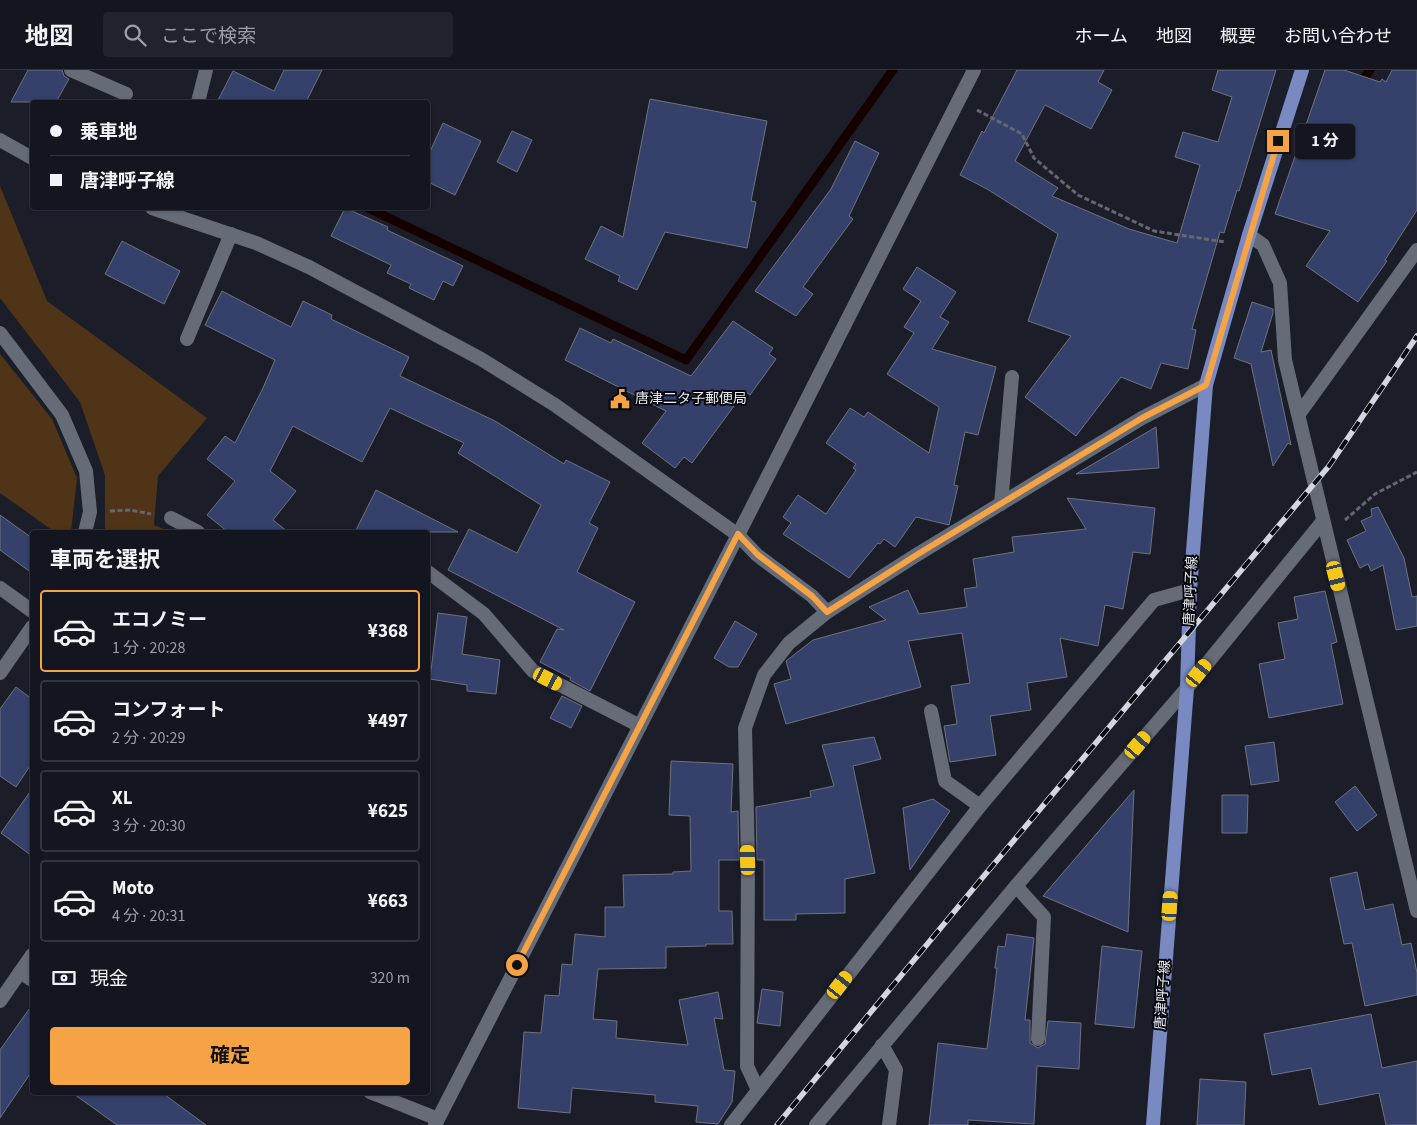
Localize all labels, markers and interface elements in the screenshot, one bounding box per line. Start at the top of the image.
search box [103,12,453,57]
text: 地図 [25,19,73,54]
icon: search [121,21,149,49]
text: ここで検索 [161,23,256,50]
text: ホーム [1075,24,1128,49]
text: 地図 [1156,24,1192,49]
text: 概要 [1220,24,1256,49]
text: お問い合わせ [1284,24,1392,49]
text: 乗車地 [80,119,137,146]
callout: 1 分 [1296,124,1356,158]
route end [1267,130,1289,152]
text: 1 分 [1311,130,1339,152]
text: 唐津呼子線 [80,168,175,195]
public building icon: 唐津二タ子郵便局 [609,388,631,410]
place label: 唐津二タ子郵便局 [635,389,747,409]
text: 車両を選択 [50,544,160,576]
street label: 唐津呼子線 [1179,556,1203,626]
car [1325,560,1346,592]
text: エコノミー [112,607,207,634]
icon: car [52,609,97,654]
text: ¥368 [368,618,408,645]
text: 1 分 · 20:28 [112,637,185,659]
car [1183,657,1214,689]
car [531,666,564,692]
text: コンフォート [112,697,225,724]
icon: car [52,699,97,744]
text: ¥497 [368,708,408,735]
text: 2 分 · 20:29 [112,727,185,749]
car [1122,729,1153,761]
text: XL [112,785,133,812]
icon: car [52,789,97,834]
text: ¥625 [368,798,408,825]
text: 3 分 · 20:30 [112,815,185,837]
car [739,845,756,875]
text: Moto [112,875,154,902]
icon: car [52,879,97,924]
text: ¥663 [368,888,408,915]
car [1161,891,1178,921]
text: 4 分 · 20:31 [112,905,185,927]
route start [506,954,528,976]
street label: 唐津呼子線 [1151,959,1175,1031]
icon: cash [50,964,78,992]
text: 現金 [90,966,128,993]
text: 320 m [370,967,410,989]
car [824,969,855,1001]
button: 確定 [50,1027,410,1085]

